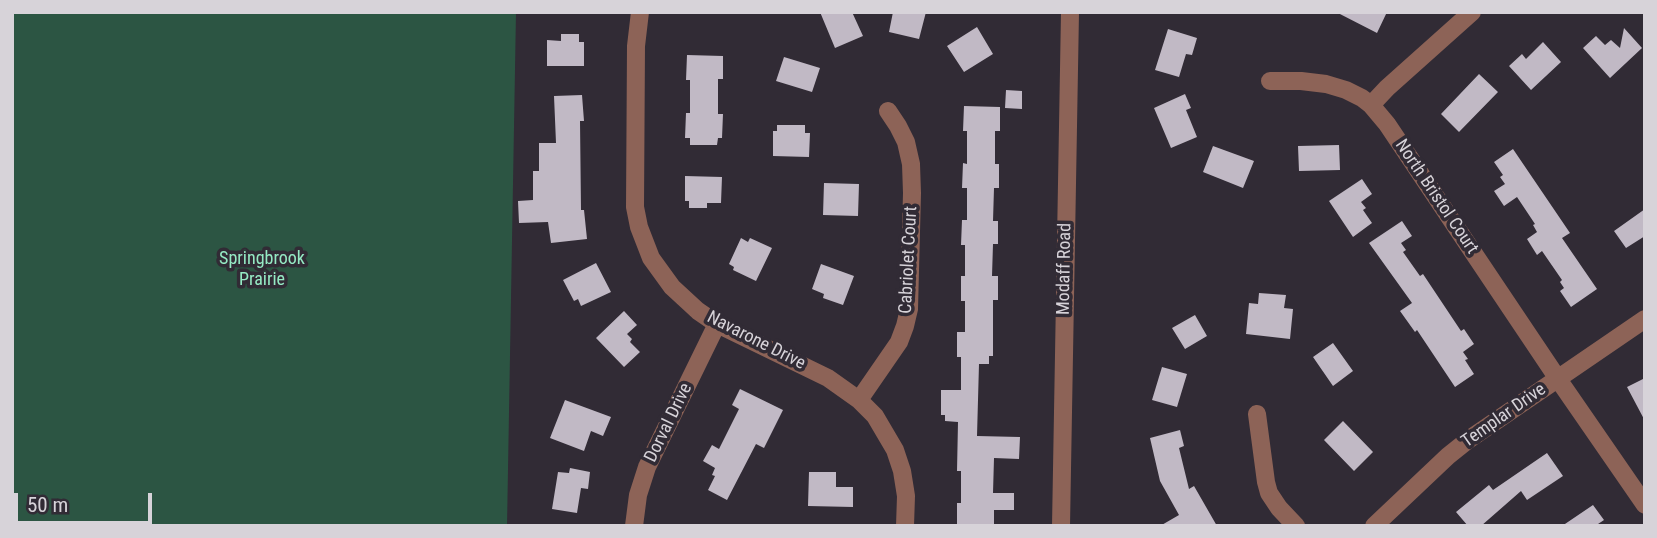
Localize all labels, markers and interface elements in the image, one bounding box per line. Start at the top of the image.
street label: North Bristol Court [1390,136,1482,258]
street label: Cabriolet Court [895,206,923,314]
street label: Modaff Road [1053,223,1077,315]
park label: Springbrook Prairie [219,248,305,290]
street label: Navarone Drive [703,307,809,375]
street label: Templar Drive [1458,379,1550,453]
street label: Dorval Drive [641,380,697,466]
scale bar [18,478,156,522]
text: 50 m [27,493,68,517]

